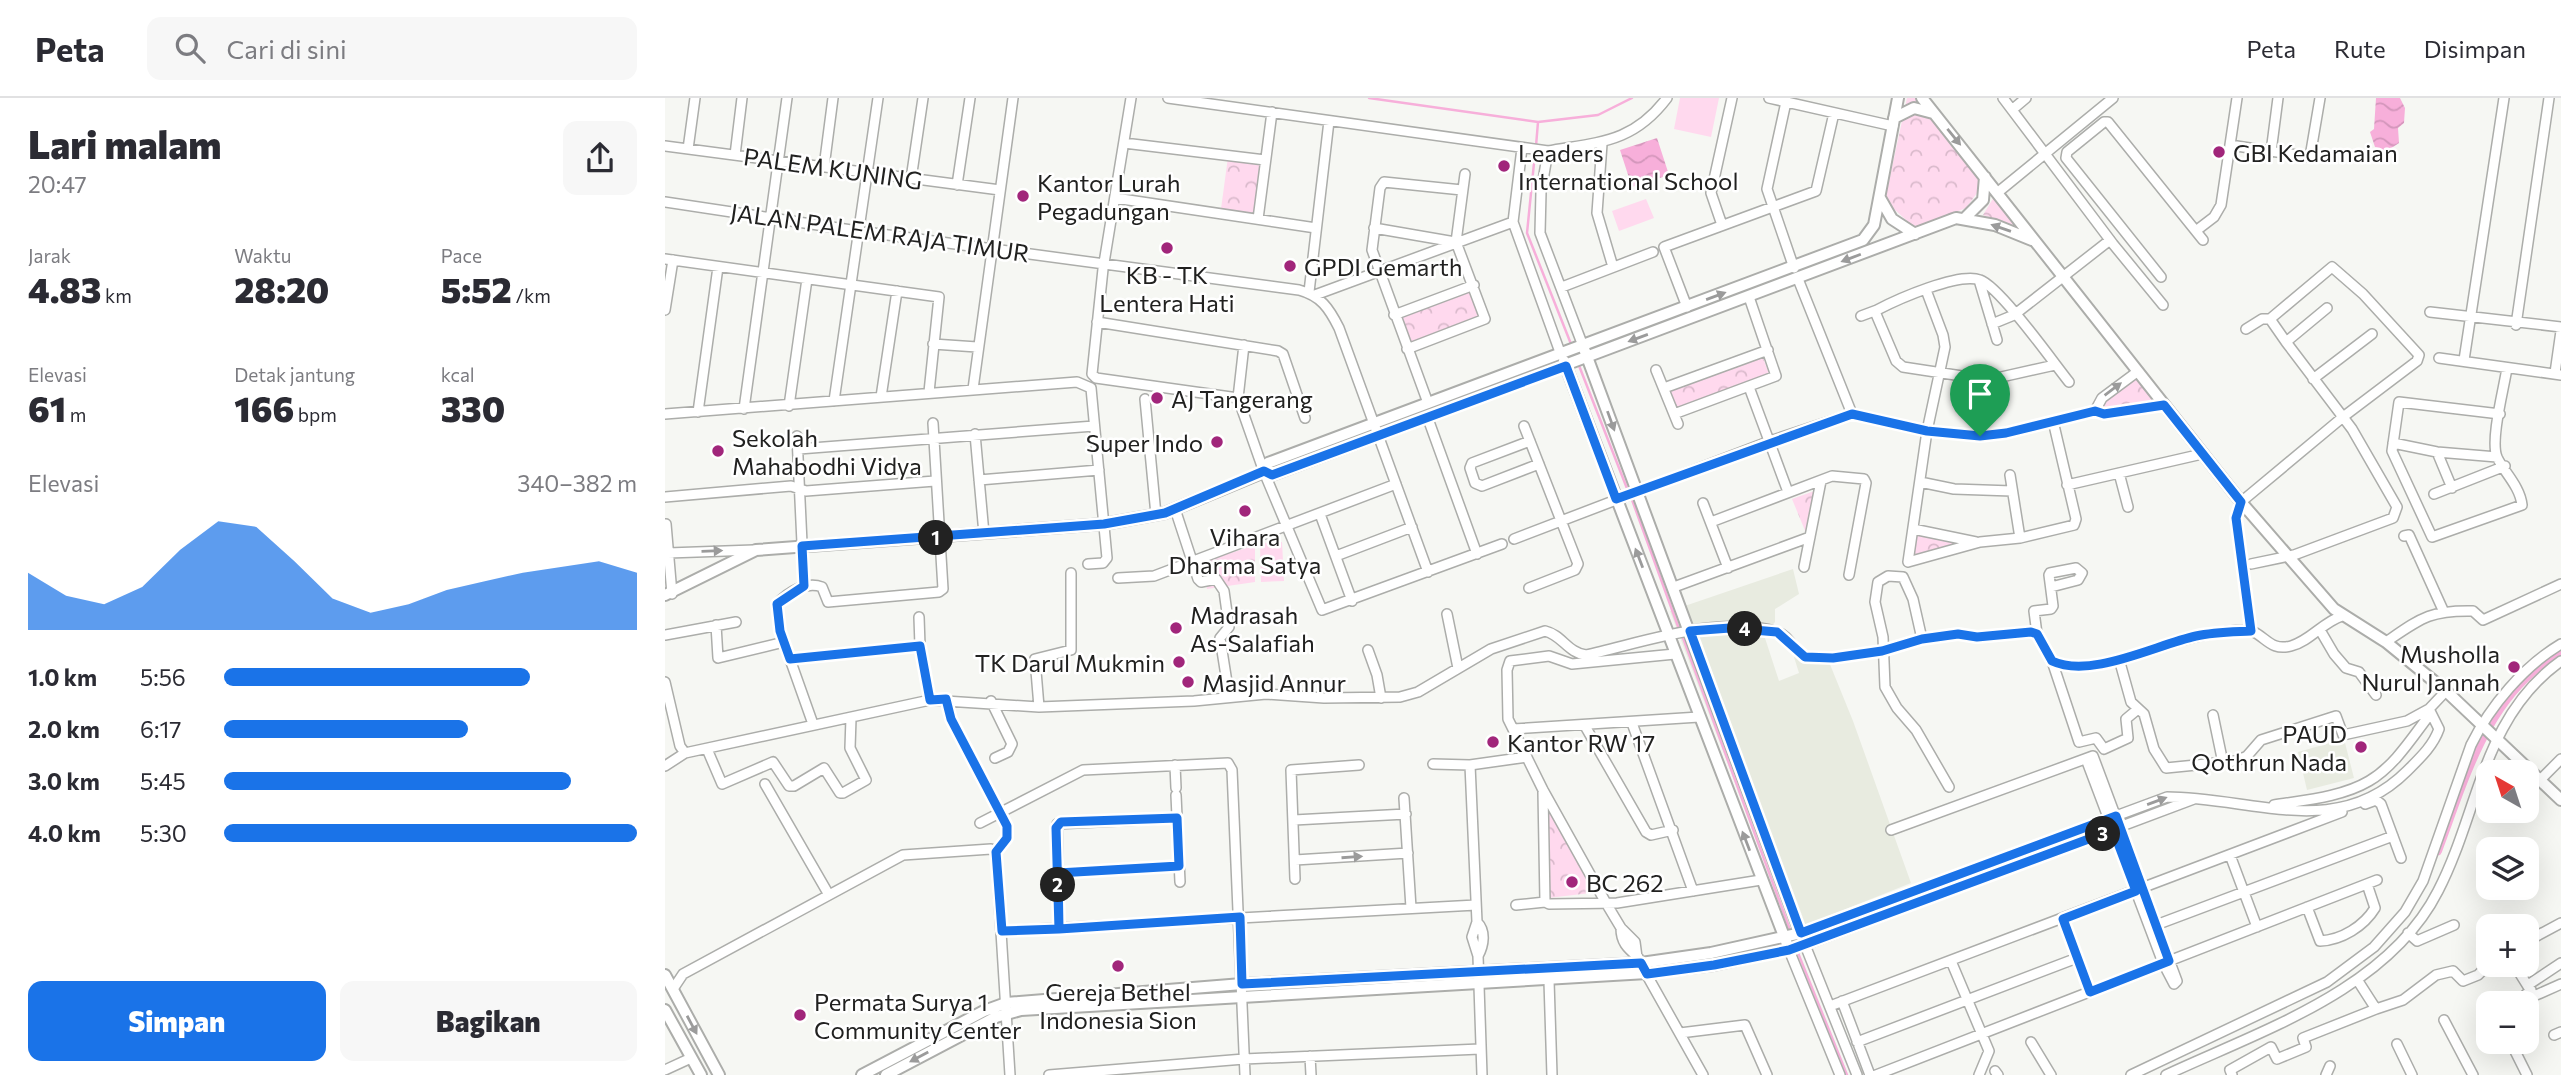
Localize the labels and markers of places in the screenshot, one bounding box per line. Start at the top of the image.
place label: Leaders International School [1518,138,1739,195]
place label: GBI Kedamaian [2233,138,2398,167]
marker: GBI Kedamaian [2211,144,2227,160]
marker: Leaders International School [1496,158,1512,174]
place label: Kantor Lurah Pegadungan [1037,168,1180,225]
marker: Kantor Lurah Pegadungan [1015,188,1031,204]
marker: KB - TK Lentera Hati [1159,240,1175,256]
place label: GPDI Gemarth [1304,252,1463,281]
marker: GPDI Gemarth [1282,258,1298,274]
place label: KB - TK Lentera Hati [1099,260,1235,317]
pin [1950,364,2010,436]
place label: AJ Tangerang [1171,384,1313,413]
marker: AJ Tangerang [1149,390,1165,406]
place label: Sekolah Mahabodhi Vidya [732,423,922,480]
place label: Super Indo [1086,428,1203,457]
marker: Super Indo [1209,434,1225,450]
marker: Sekolah Mahabodhi Vidya [710,443,726,459]
marker: Vihara Dharma Satya [1237,503,1253,519]
pin: 1 [919,520,953,556]
place label: Vihara Dharma Satya [1169,522,1321,579]
place label: Madrasah As-Salafiah [1190,600,1315,657]
pin: 4 [1727,612,1763,646]
marker: Madrasah As-Salafiah [1168,620,1184,636]
place label: Musholla Nurul Jannah [2361,639,2500,696]
place label: TK Darul Mukmin [975,648,1165,677]
marker: TK Darul Mukmin [1171,654,1187,670]
marker: Musholla Nurul Jannah [2506,659,2522,675]
place label: Masjid Annur [1202,668,1346,697]
marker: Masjid Annur [1180,674,1196,690]
place label: PAUD Qothrun Nada [2191,719,2347,776]
place label: Kantor RW 17 [1507,728,1655,757]
marker: Kantor RW 17 [1485,734,1501,750]
marker: PAUD Qothrun Nada [2353,739,2369,755]
pin: 3 [2085,816,2121,852]
pin: 2 [1041,868,1075,902]
place label: BC 262 [1586,868,1664,897]
marker: BC 262 [1564,874,1580,890]
marker: Gereja Bethel Indonesia Sion [1110,958,1126,974]
place label: Gereja Bethel Indonesia Sion [1039,977,1197,1034]
place label: Permata Surya 1 Community Center [814,987,1022,1044]
marker: Permata Surya 1 Community Center [792,1007,808,1023]

